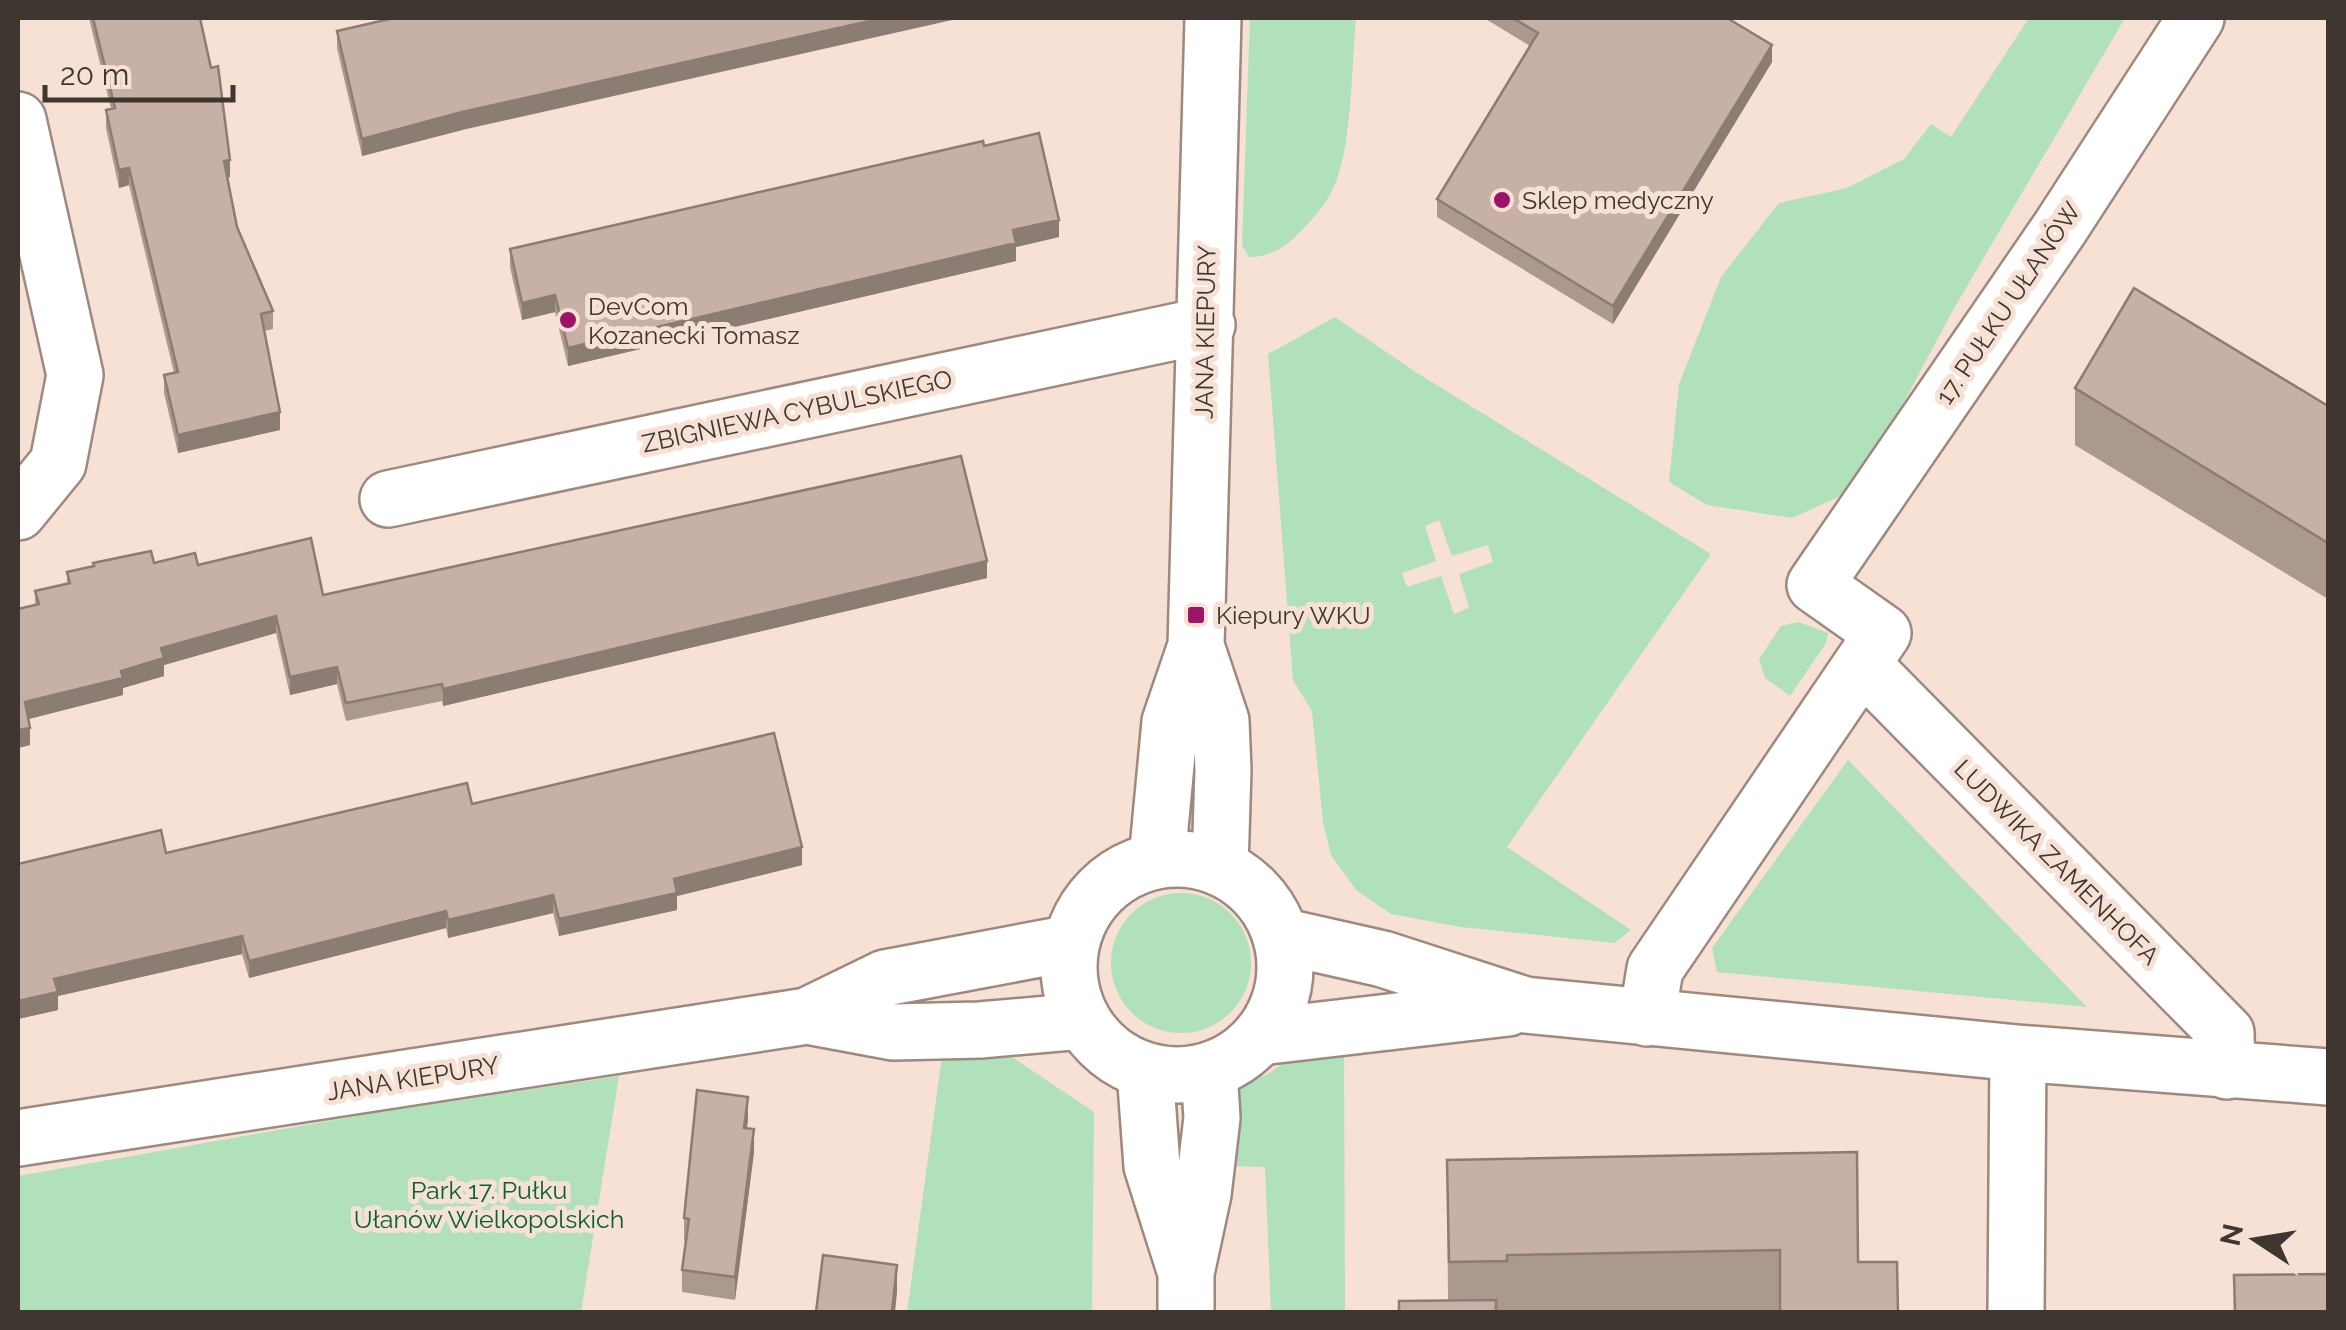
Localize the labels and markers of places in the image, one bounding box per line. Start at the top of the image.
place label: Sklep medyczny [1522,185,1714,215]
marker: Sklep medyczny [1491,189,1513,211]
place label: DevCom Kozanecki Tomasz [588,291,799,350]
marker: DevCom Kozanecki Tomasz [557,309,579,331]
place label: Kiepury WKU [1216,600,1371,630]
marker: Kiepury WKU [1185,604,1207,626]

